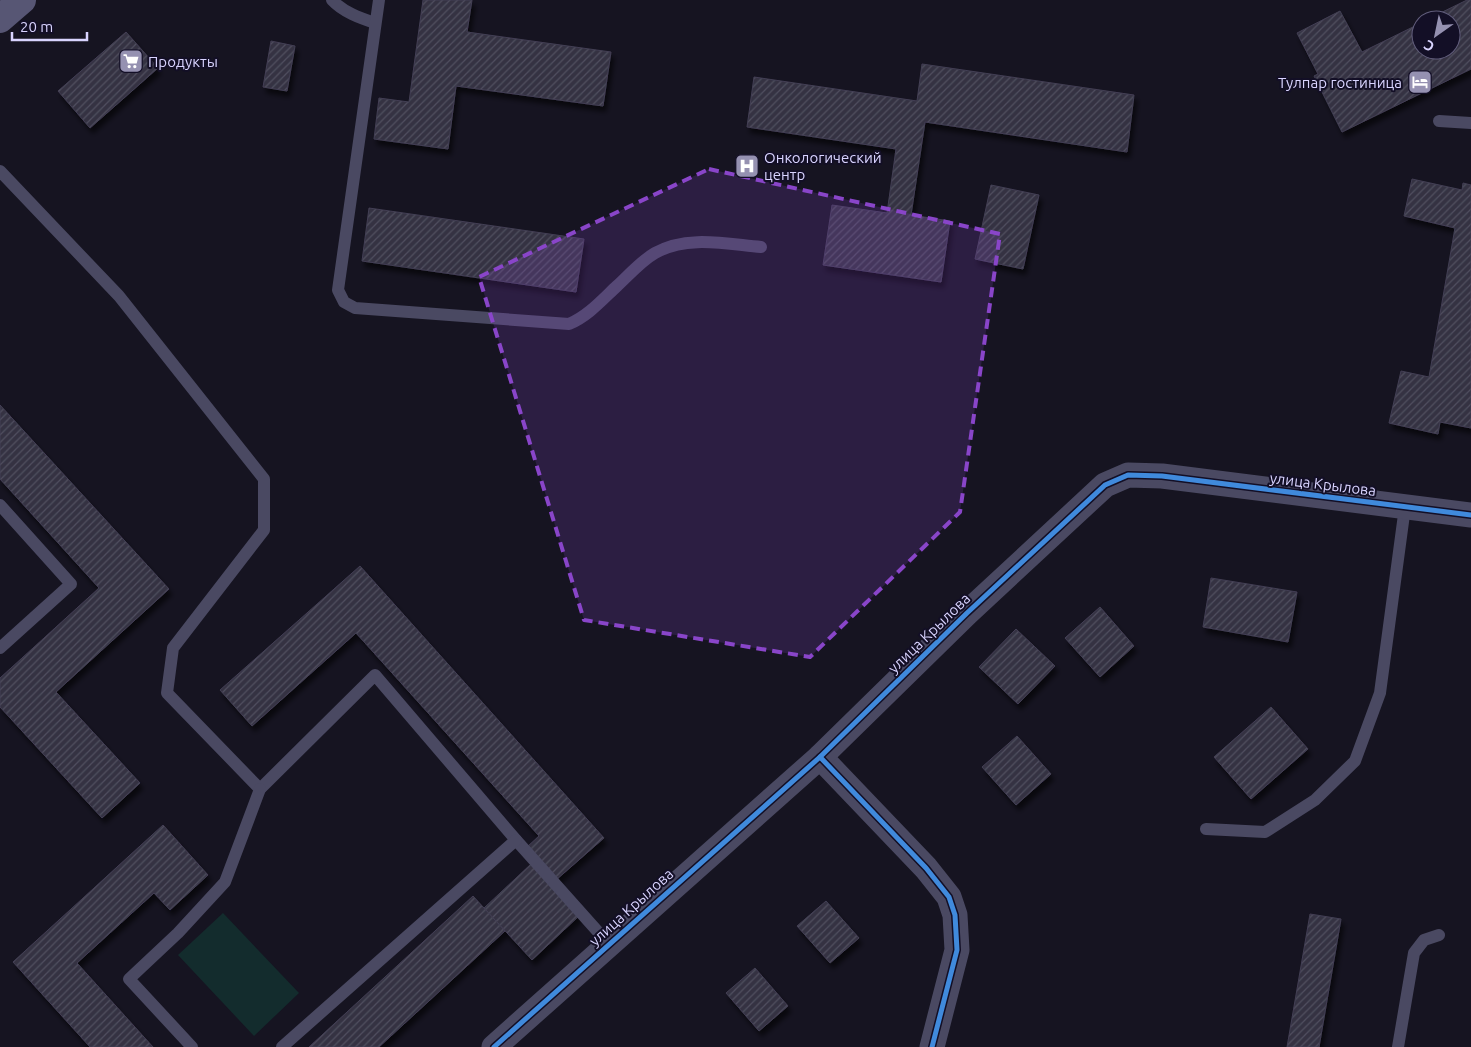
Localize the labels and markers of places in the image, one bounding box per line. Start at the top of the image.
supermarket icon: Продукты [118,48,144,74]
place label: Продукты [148,53,218,70]
hotel icon: Тулпар гостиница [1407,69,1433,95]
place label: Тулпар гостиница [1278,74,1402,91]
place label: Онкологический центр [764,149,882,183]
hospital icon: Онкологический центр [734,153,760,179]

